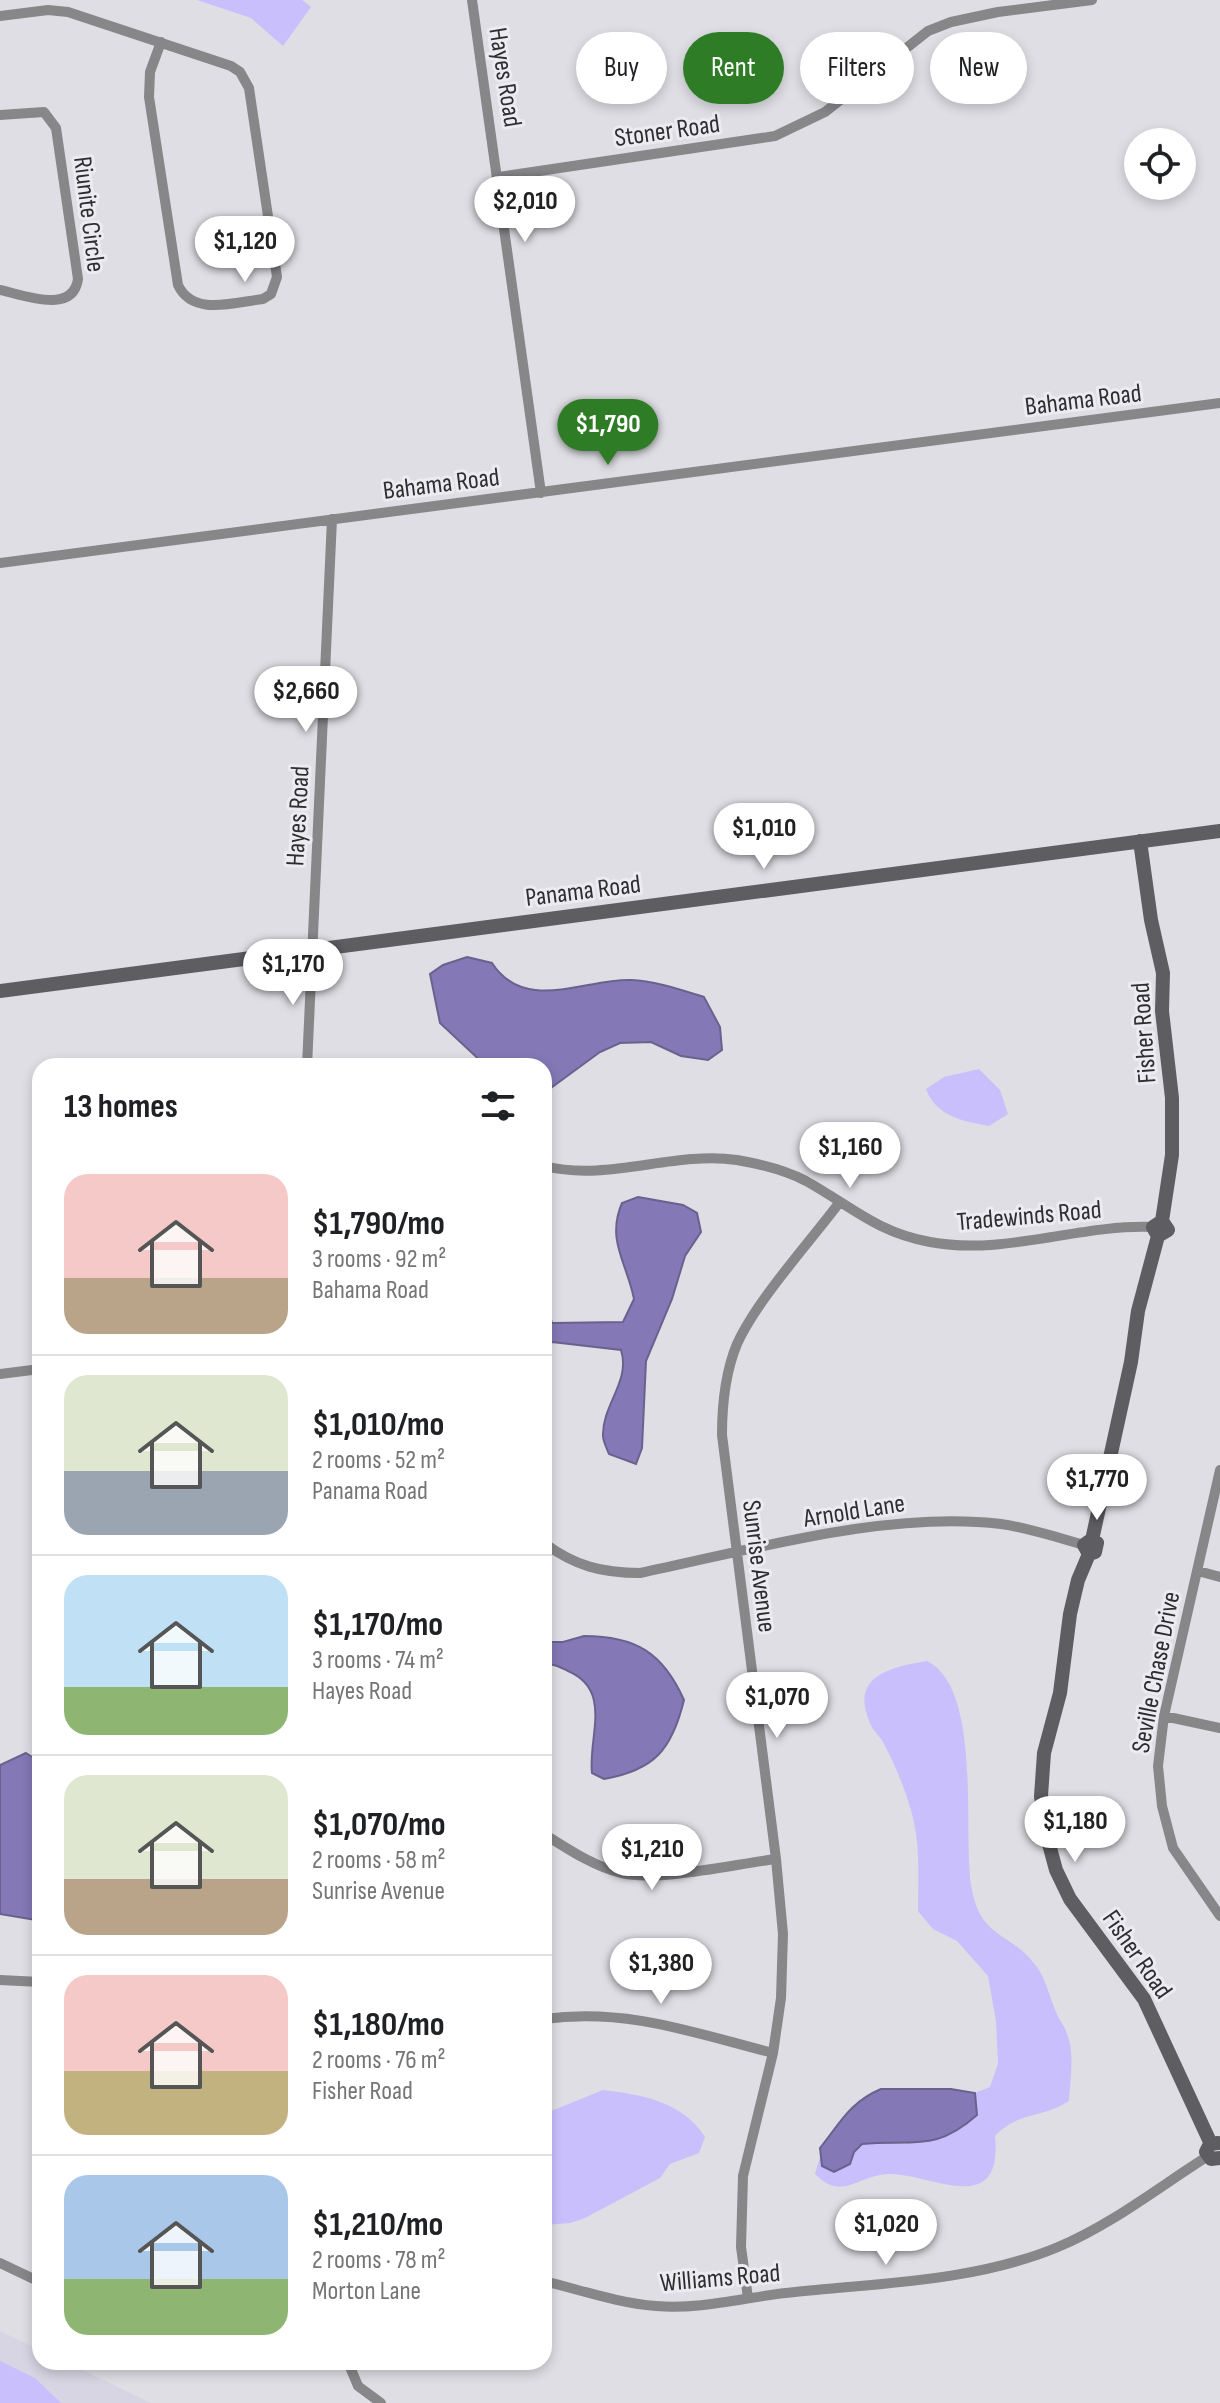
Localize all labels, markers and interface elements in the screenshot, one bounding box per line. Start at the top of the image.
street label: Hayes Road [481,25,528,129]
chip: Buy [576,32,667,104]
chip: Rent [683,32,784,104]
chip: Filters [800,32,914,104]
chip: New [930,32,1027,104]
street label: Stoner Road [612,109,722,154]
map controls [1124,128,1196,200]
button: locate [1124,128,1196,200]
street label: Riunite Circle [66,155,111,274]
pin: $2,010 [460,176,590,244]
text: $2,010 [492,186,558,217]
pin: $1,120 [180,216,310,284]
text: $1,120 [213,226,277,257]
street label: Bahama Road [1023,378,1143,423]
pin: $1,790 [543,399,673,467]
text: $1,790 [575,409,641,440]
street label: Bahama Road [381,462,501,507]
pin: $2,660 [241,666,371,734]
text: $2,660 [272,676,340,707]
street label: Hayes Road [280,765,317,867]
pin: $1,010 [699,803,829,871]
text: $1,010 [732,813,796,844]
street label: Panama Road [524,869,643,914]
pin: $1,170 [228,939,358,1007]
text: $1,170 [261,949,325,980]
street label: Fisher Road [1126,981,1163,1084]
icon: filters [476,1084,520,1128]
text: 13 homes [64,1086,178,1127]
pin: $1,160 [785,1122,915,1190]
text: $1,160 [817,1132,883,1163]
street label: Tradewinds Road [956,1195,1103,1238]
text: $1,790/mo [312,1203,445,1244]
icon: home [128,1206,224,1302]
text: 3 rooms · 92 m² [312,1244,446,1275]
text: Bahama Road [312,1275,429,1306]
text: $1,010/mo [312,1404,444,1445]
icon: home [128,1407,224,1503]
text: 2 rooms · 52 m² [312,1445,445,1476]
pin: $1,770 [1032,1454,1162,1522]
text: $1,770 [1065,1464,1129,1495]
text: Panama Road [312,1476,428,1507]
street label: Arnold Lane [800,1488,907,1535]
street label: Sunrise Avenue [735,1498,782,1634]
street label: Seville Chase Drive [1126,1589,1187,1756]
text: $1,170/mo [312,1604,443,1645]
icon: home [128,1607,224,1703]
text: 3 rooms · 74 m² [312,1645,444,1676]
pin: $1,070 [712,1672,842,1740]
text: Hayes Road [312,1676,412,1707]
text: $1,070 [744,1682,810,1713]
pin: $1,180 [1010,1796,1140,1864]
text: $1,070/mo [312,1804,446,1845]
text: $1,180 [1042,1806,1108,1837]
icon: home [128,1807,224,1903]
pin: $1,210 [587,1824,717,1892]
text: $1,210 [620,1834,684,1865]
text: 2 rooms · 58 m² [312,1845,446,1876]
text: Sunrise Avenue [312,1876,445,1907]
street label: Fisher Road [1095,1905,1178,2005]
pin: $1,380 [596,1938,726,2006]
text: $1,380 [628,1948,694,1979]
text: $1,180/mo [312,2004,445,2045]
icon: home [128,2007,224,2103]
text: 2 rooms · 76 m² [312,2045,446,2076]
text: Fisher Road [312,2076,413,2107]
pin: $1,020 [821,2199,951,2267]
text: $1,210/mo [312,2204,443,2245]
icon: home [128,2207,224,2303]
text: $1,020 [853,2209,919,2240]
text: 2 rooms · 78 m² [312,2245,446,2276]
street label: Williams Road [659,2258,781,2299]
text: Morton Lane [312,2276,421,2307]

